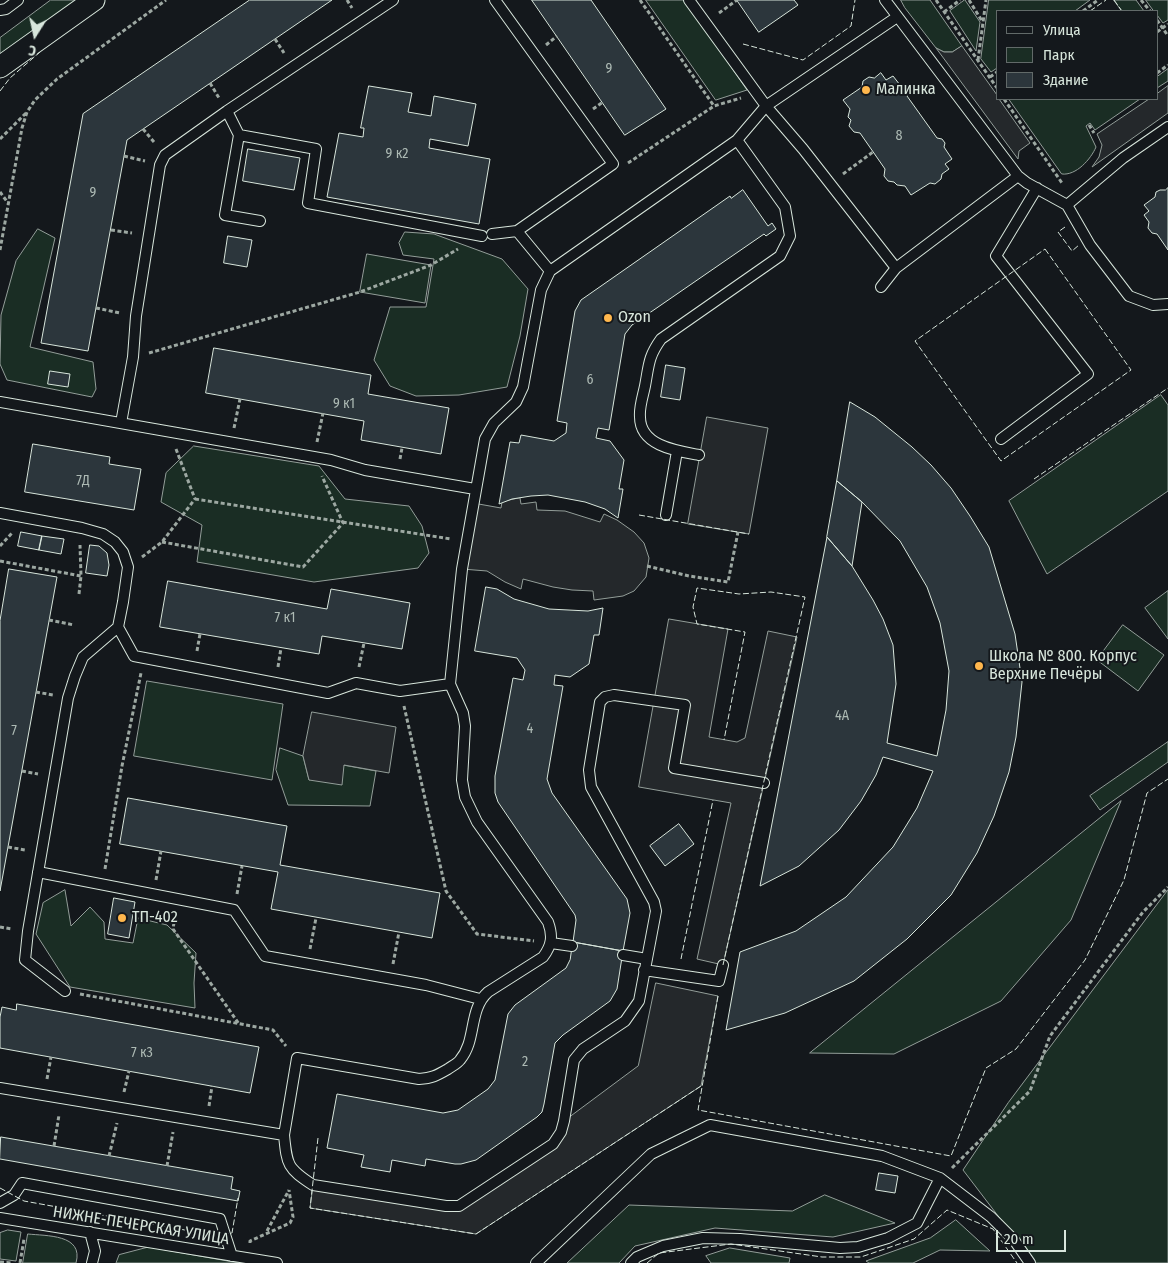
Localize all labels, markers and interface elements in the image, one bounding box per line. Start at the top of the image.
north arrow [10,10,60,60]
legend [996,10,1158,100]
text: Улица [1043,21,1081,39]
text: С [27,41,37,59]
text: Парк [1043,46,1074,64]
house number: 9 [606,61,612,77]
text: Здание [1043,71,1089,89]
place label: Малинка [876,80,936,100]
marker: Малинка [860,84,872,96]
house number: 8 [896,128,902,144]
house number: 9 к2 [386,146,408,162]
house number: 9 [90,185,96,201]
place label: Ozon [618,308,651,328]
marker: Ozon [602,312,614,324]
house number: 6 [587,372,593,388]
house number: 9 к1 [333,396,355,412]
house number: 7Д [76,473,90,489]
house number: 7 к1 [275,610,295,626]
place label: Школа № 800. Корпус Верхние Печёры [989,647,1137,685]
marker: Школа № 800. Корпус Верхние Печёры [973,660,985,672]
house number: 4А [835,708,849,724]
house number: 4 [527,721,533,737]
house number: 7 [11,723,17,739]
place label: ТП-402 [132,908,178,928]
marker: ТП-402 [116,912,128,924]
house number: 7 к3 [131,1045,153,1061]
house number: 2 [522,1054,528,1070]
street label: НИЖНЕ-ПЕЧЕРСКАЯ УЛИЦА [52,1203,230,1249]
scale bar [998,1220,1068,1252]
text: 20 m [1004,1230,1034,1248]

